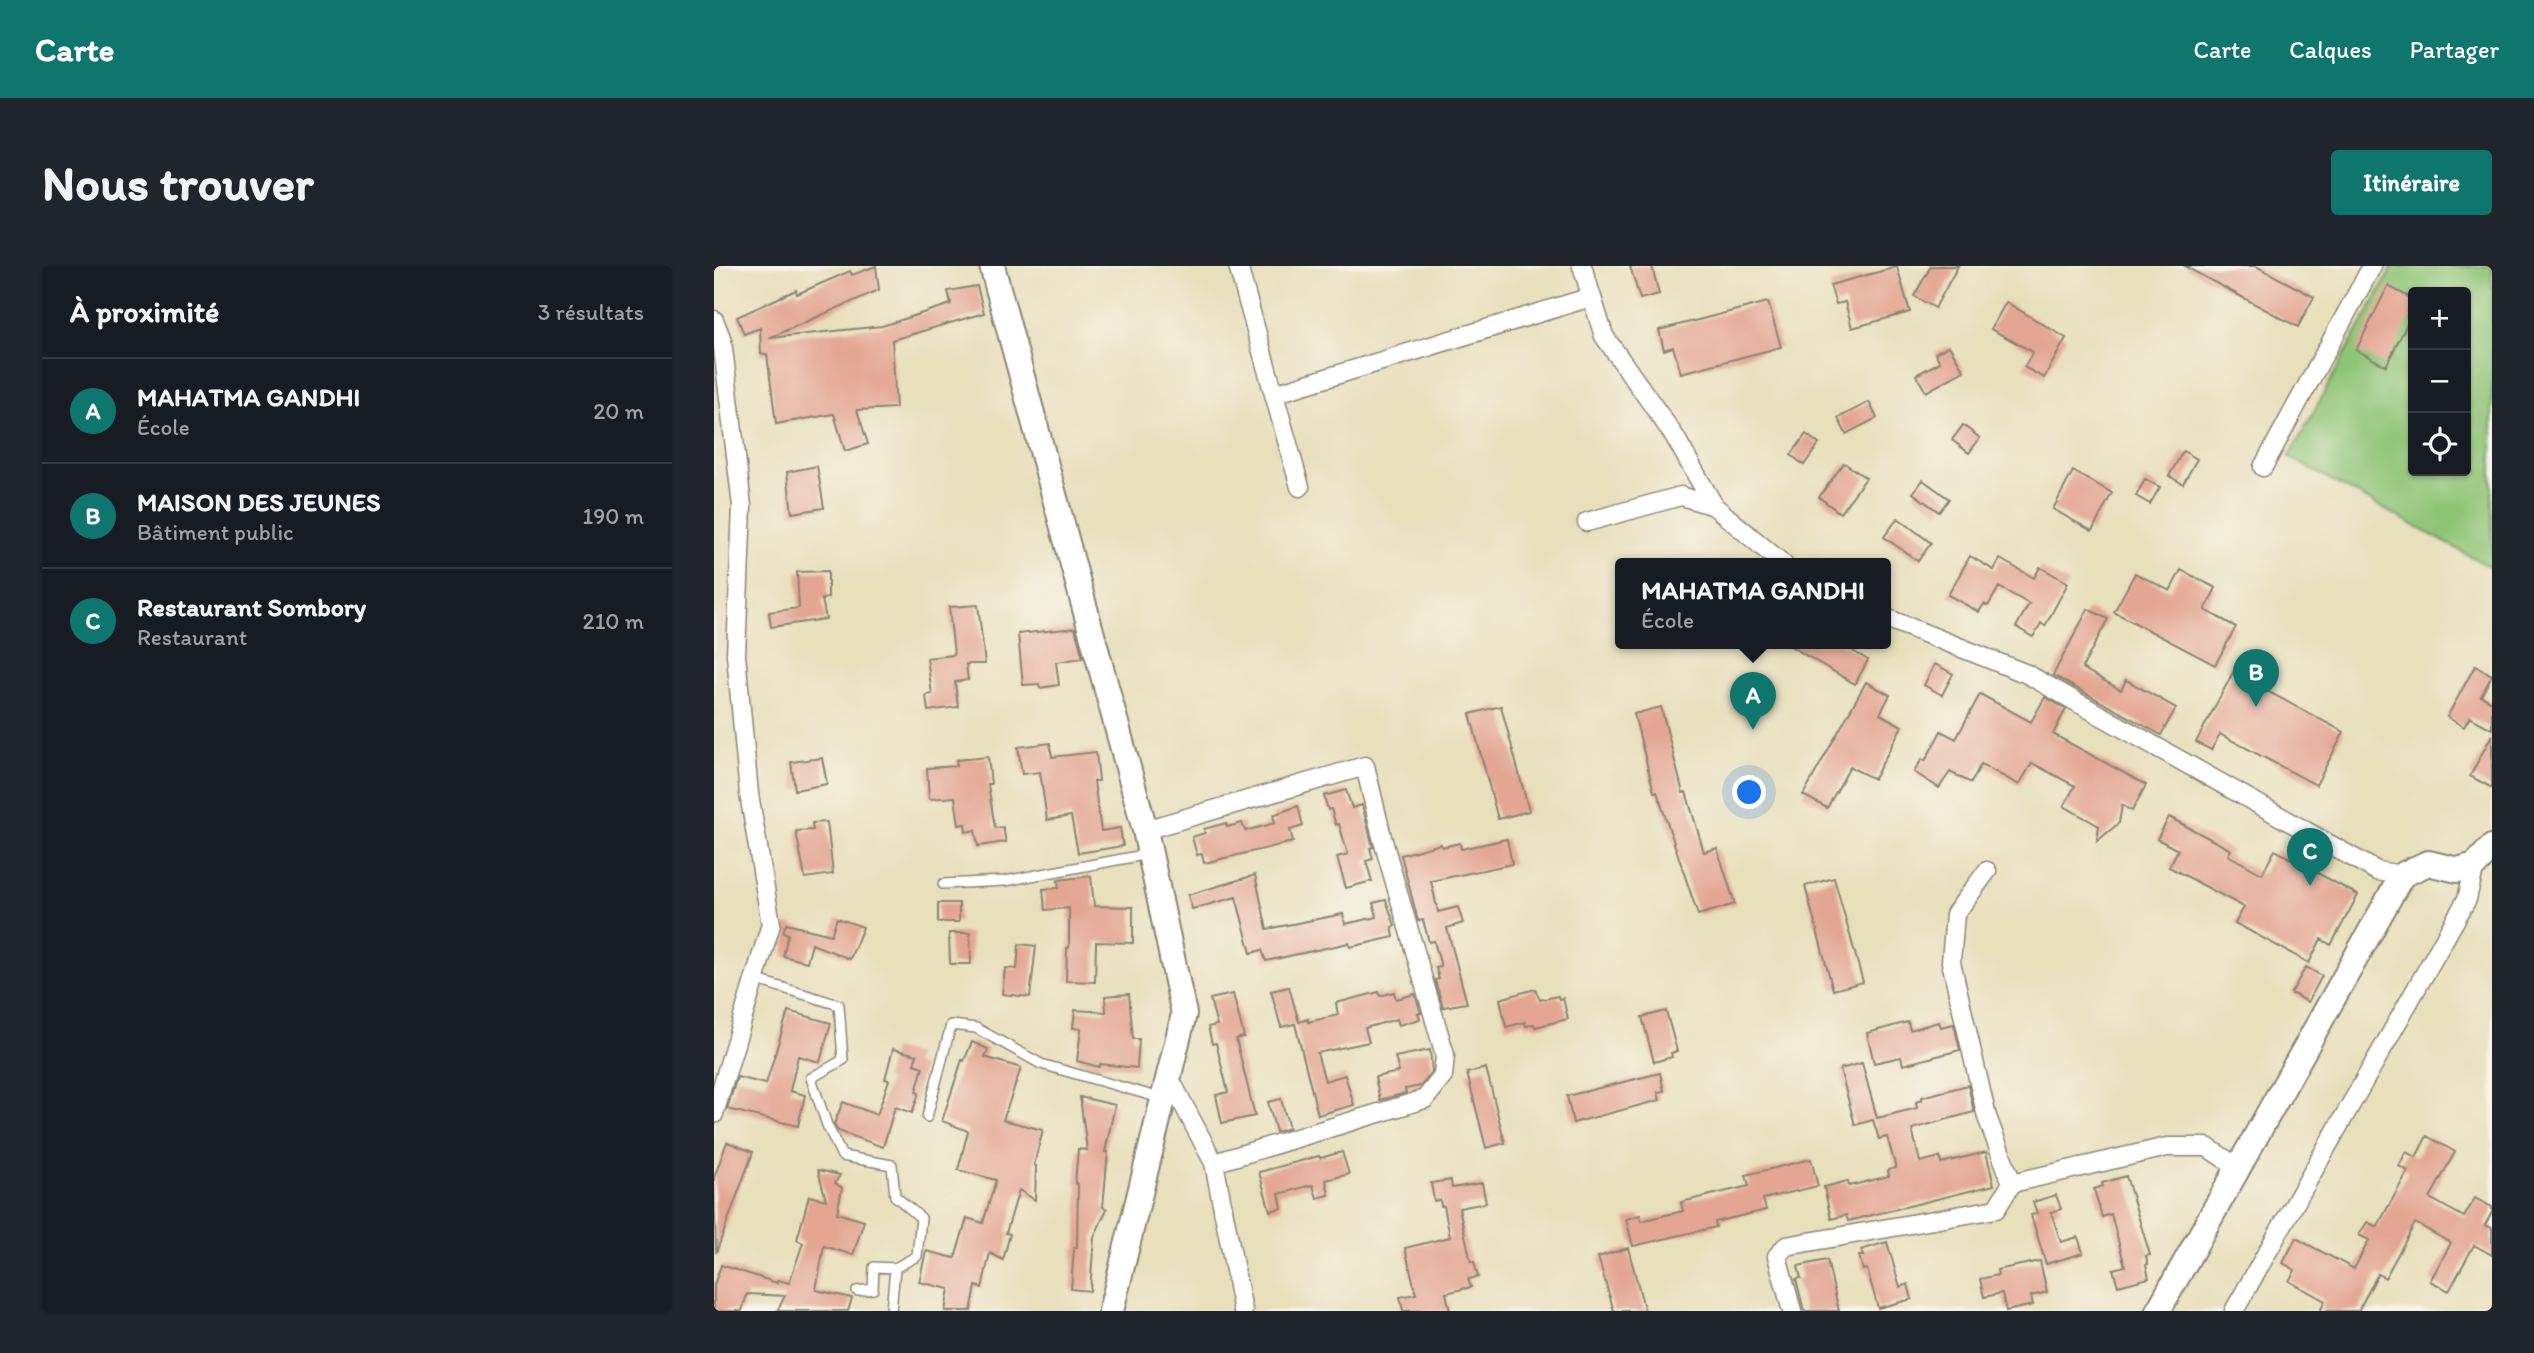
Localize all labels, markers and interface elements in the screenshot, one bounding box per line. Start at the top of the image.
text: Carte [35,30,115,69]
text: Carte [2194,35,2251,64]
text: Calques [2289,35,2372,64]
text: Partager [2410,35,2499,64]
button: Itinéraire [2331,150,2492,215]
text: Nous trouver [42,153,314,212]
map controls [2408,287,2471,476]
button: + [2408,287,2471,350]
text: À proximité [70,293,219,330]
text: 3 résultats [538,298,644,326]
button: − [2408,350,2471,413]
text: MAHATMA GANDHI [137,381,360,413]
text: A [86,397,100,425]
text: 20 m [593,397,644,425]
text: École [137,413,190,441]
button: locate [2408,413,2471,476]
text: MAISON DES JEUNES [137,486,381,518]
text: B [86,502,100,530]
text: 190 m [583,502,644,530]
text: Bâtiment public [137,518,294,546]
popup [1615,558,1891,649]
text: MAHATMA GANDHI [1641,574,1865,606]
text: Restaurant Sombory [137,591,366,623]
text: École [1641,606,1694,634]
text: C [86,607,100,635]
text: 210 m [583,607,644,635]
text: Restaurant [137,623,247,651]
pin: B [2233,649,2279,707]
pin: A [1730,672,1776,730]
your location [1732,775,1766,809]
pin: C [2287,828,2333,886]

